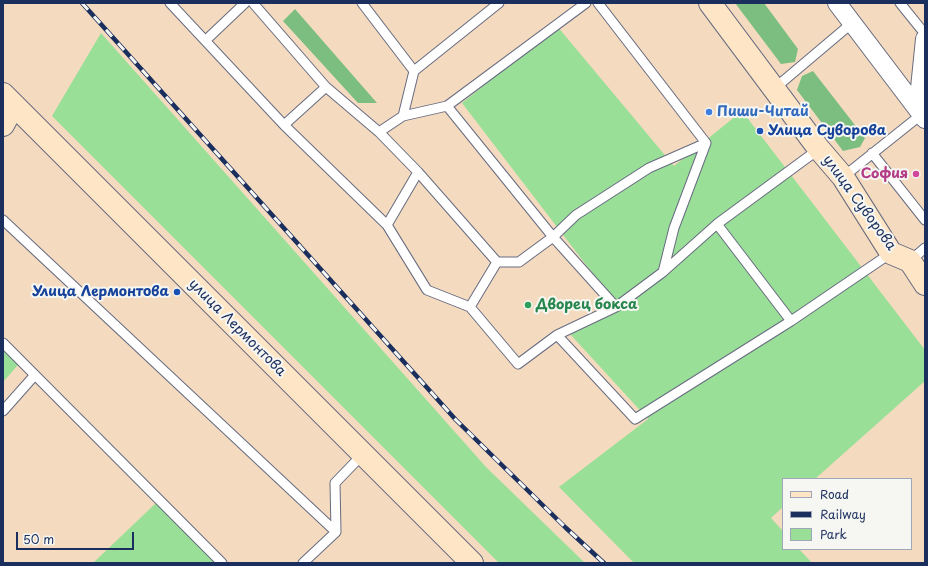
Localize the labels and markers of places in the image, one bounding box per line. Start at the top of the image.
place label: Пиши-Читай [717,104,809,120]
marker: Пиши-Читай [704,107,714,117]
place label: Улица Суворова [768,123,886,139]
marker: Улица Суворова [755,126,765,136]
place label: София [861,166,908,182]
marker: София [911,169,921,179]
place label: Улица Лермонтова [32,284,169,300]
marker: Улица Лермонтова [172,287,182,297]
place label: Дворец бокса [536,297,637,313]
marker: Дворец бокса [523,300,533,310]

